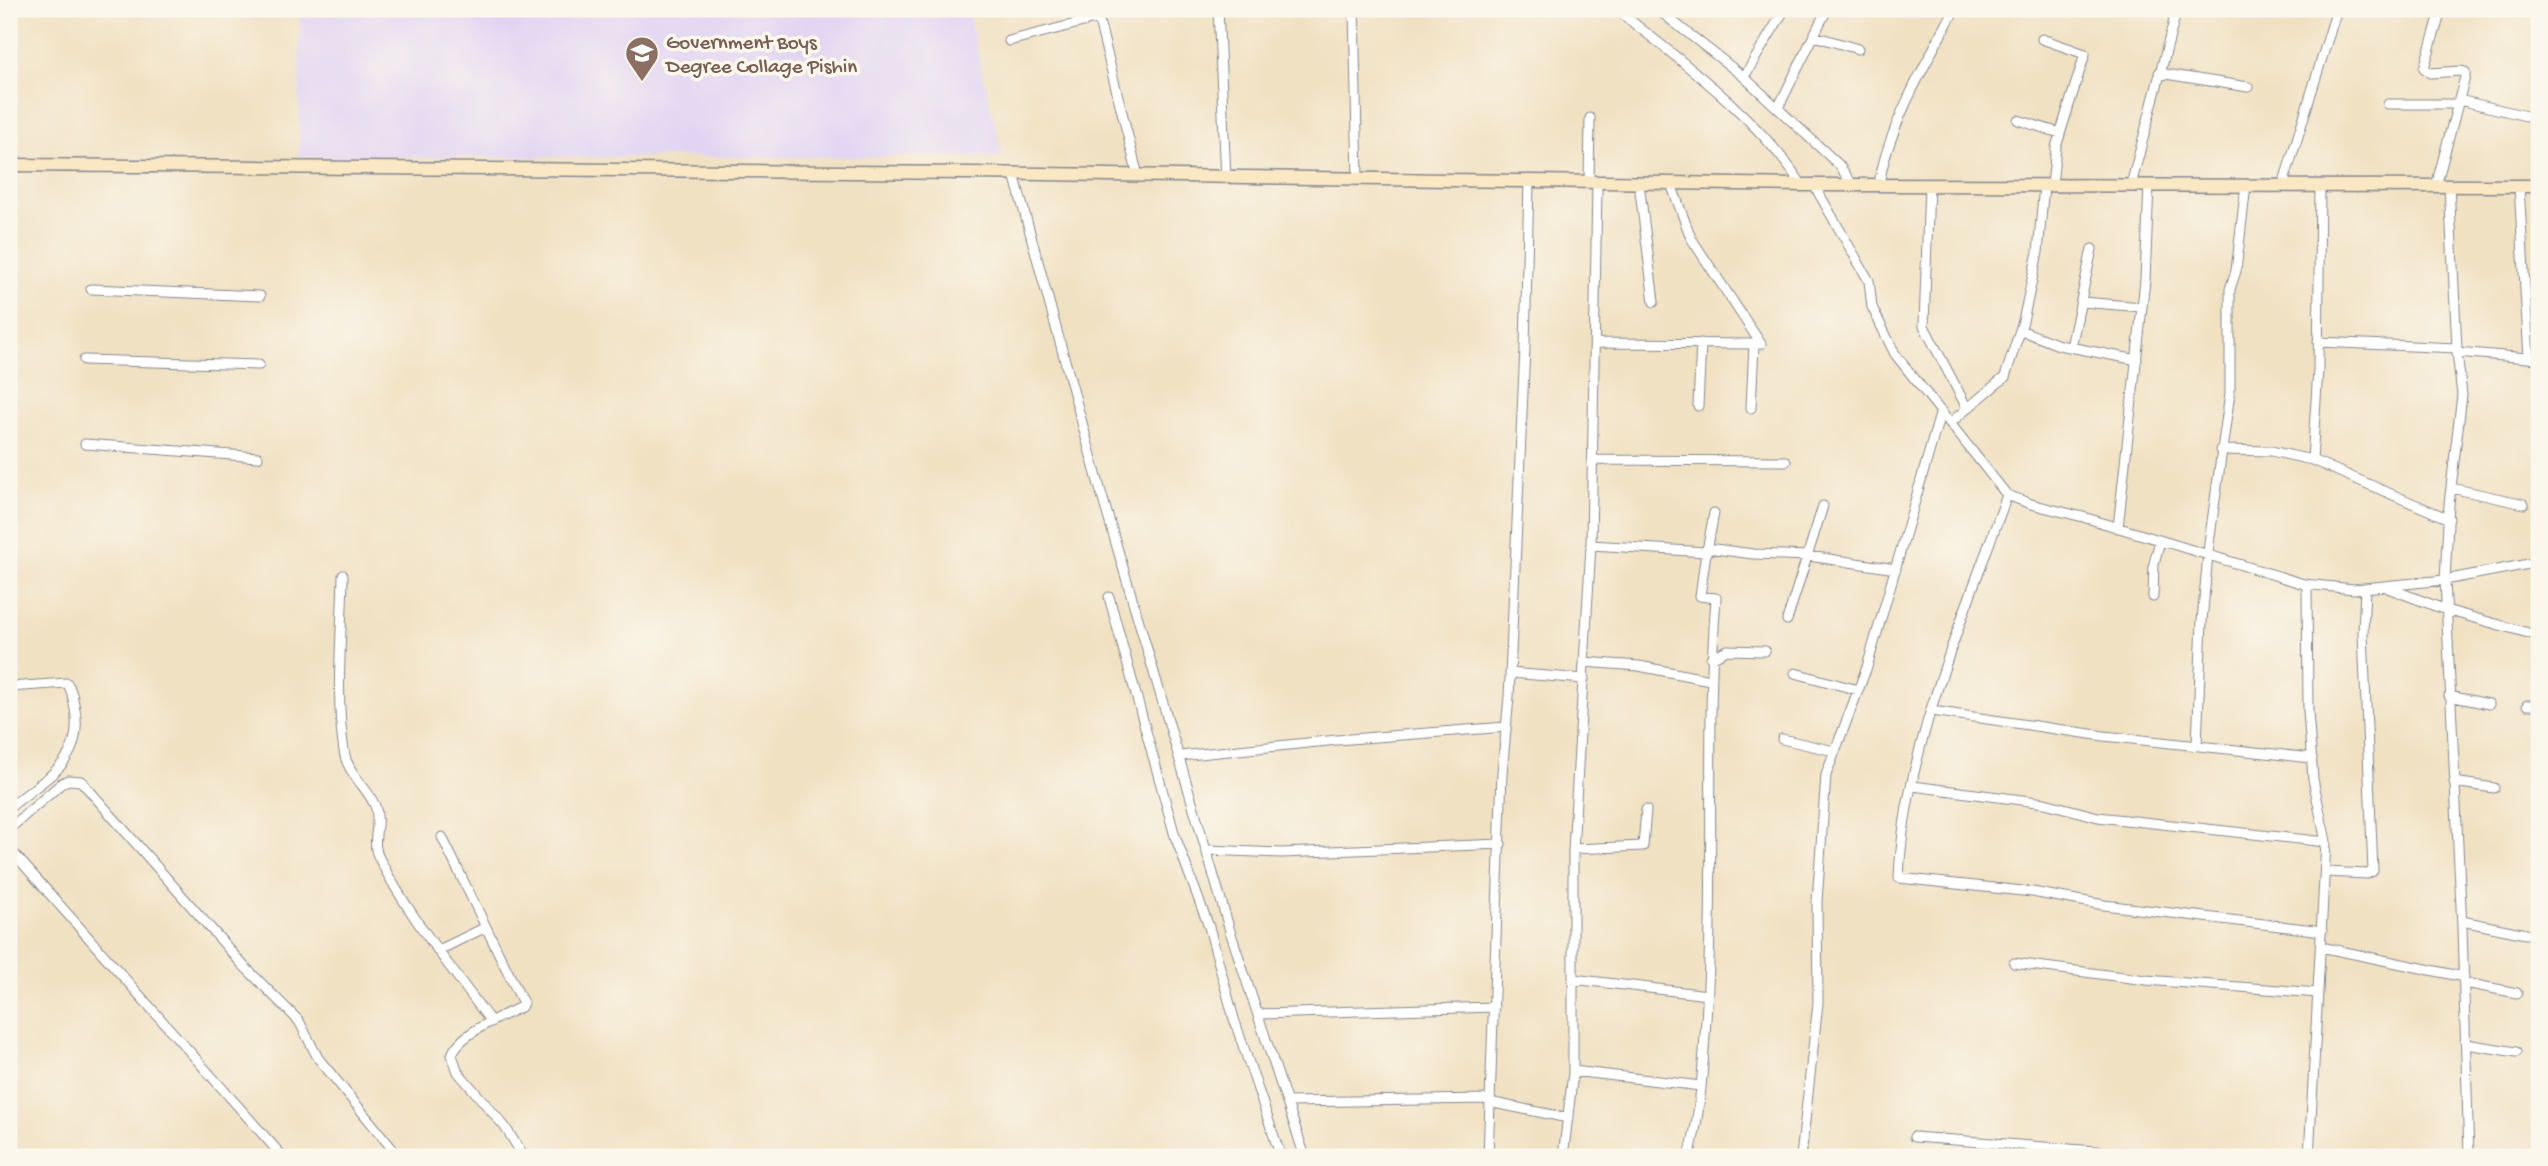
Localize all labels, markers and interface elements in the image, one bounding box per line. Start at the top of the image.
place label: Government Boys Degree Collage Pishin [664,32,857,81]
school or university icon: Government Boys Degree Collage Pishin [623,34,661,83]

